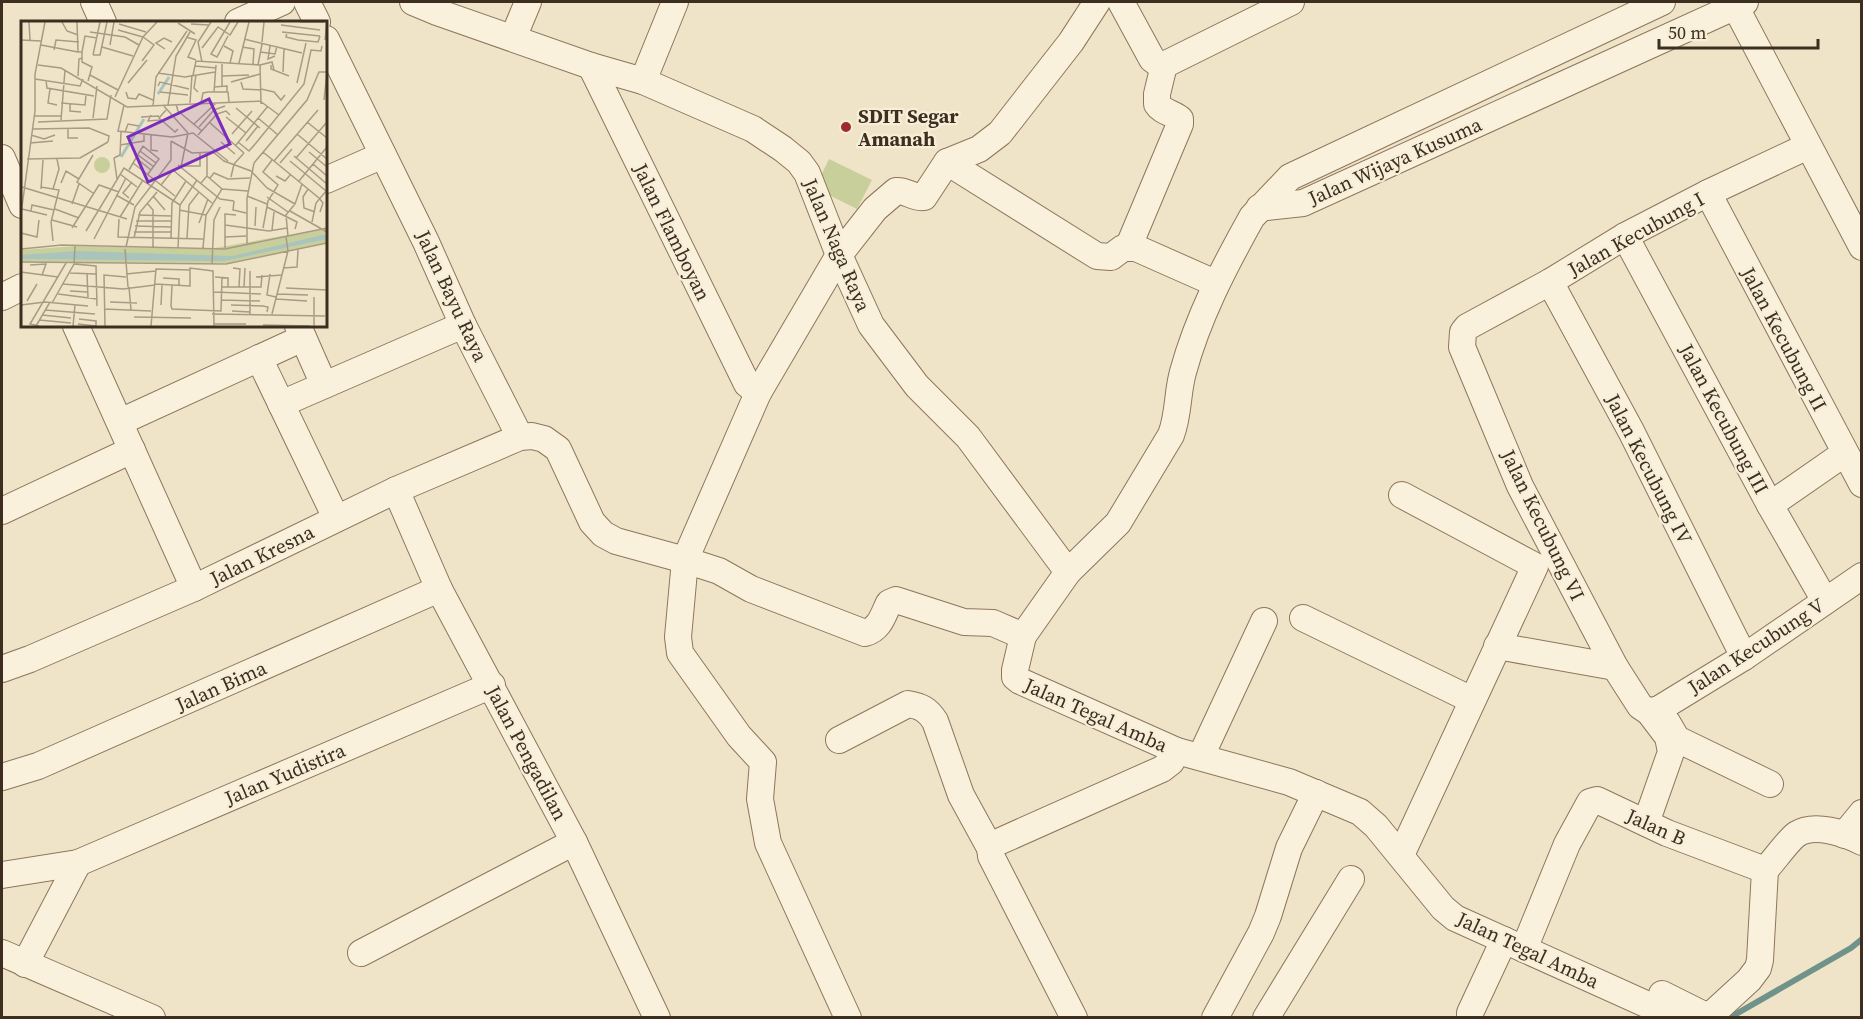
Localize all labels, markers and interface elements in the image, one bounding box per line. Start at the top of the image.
scale bar [1659,12,1818,50]
text: 50 m [1668,20,1706,45]
inset map [21,21,327,327]
place label: SDIT Segar Amanah [858,102,959,153]
street label: Jalan Wijaya Kusuma [1303,110,1487,212]
marker: SDIT Segar Amanah [839,120,853,134]
street label: Jalan Flamboyan [626,158,717,305]
street label: Jalan Naga Raya [796,173,878,317]
street label: Jalan Kecubung I [1562,185,1709,284]
street label: Jalan Bayu Raya [409,225,495,367]
street label: Jalan Kecubung II [1734,261,1834,416]
street label: Jalan Kecubung III [1672,338,1775,499]
street label: Jalan Kecubung IV [1599,388,1699,549]
street label: Jalan Kecubung VI [1494,444,1592,605]
street label: Jalan Kresna [204,517,319,593]
street label: Jalan Kecubung V [1682,591,1830,701]
street label: Jalan Bima [170,653,272,719]
street label: Jalan Tegal Amba [1019,670,1173,759]
street label: Jalan Pengadilan [479,680,574,825]
street label: Jalan Yudistira [219,736,350,812]
street label: Jalan B [1621,801,1690,852]
street label: Jalan Tegal Amba [1451,904,1604,996]

